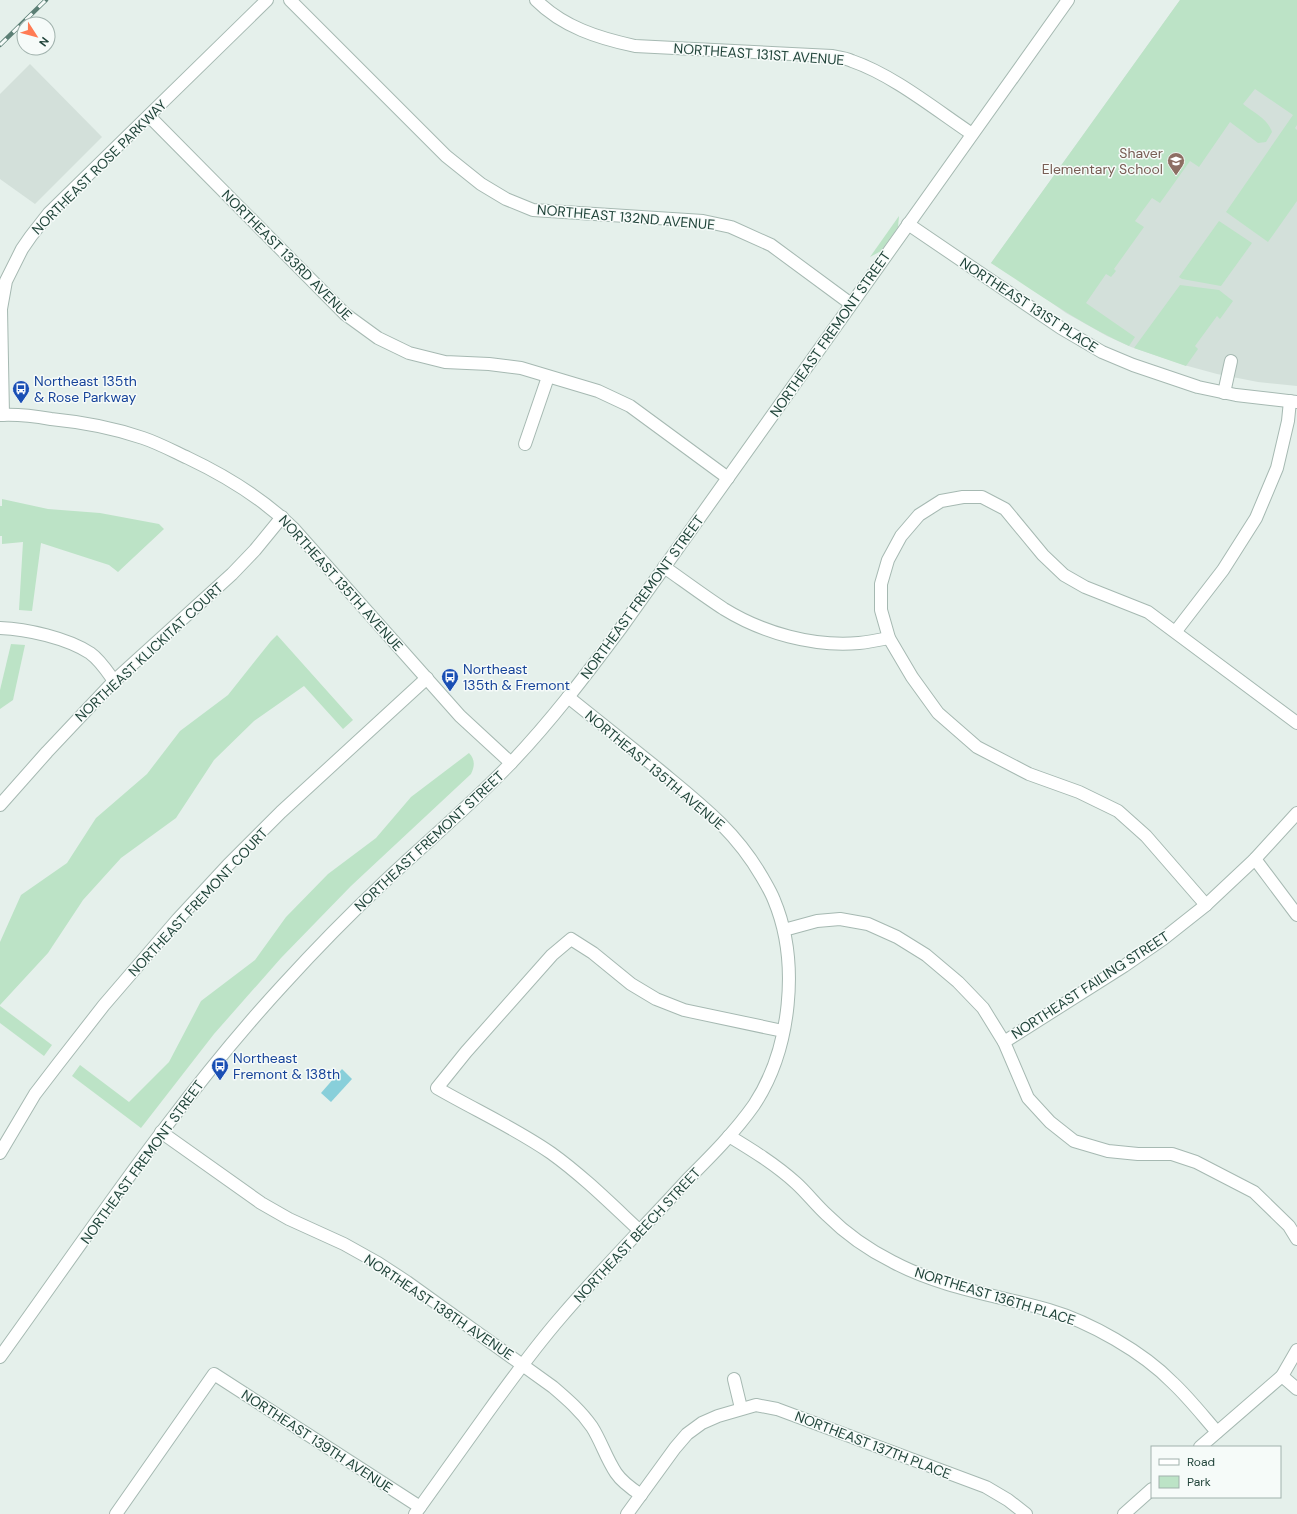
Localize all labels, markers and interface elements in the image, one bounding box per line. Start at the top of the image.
north arrow [16,16,56,56]
text: N [36,35,52,49]
street label: NORTHEAST 131ST AVENUE [673,39,845,69]
street label: NORTHEAST ROSE PARKWAY [28,96,170,238]
place label: Shaver Elementary School [1042,144,1163,178]
school or university icon: Shaver Elementary School [1166,151,1186,176]
street label: NORTHEAST 133RD AVENUE [218,186,356,324]
street label: NORTHEAST 132ND AVENUE [536,200,716,234]
street label: NORTHEAST FREMONT STREET [766,248,894,420]
street label: NORTHEAST 131ST PLACE [956,254,1102,357]
place label: Northeast 135th & Rose Parkway [34,372,137,406]
bus stop icon: Northeast 135th & Rose Parkway [11,379,31,404]
street label: NORTHEAST 135TH AVENUE [275,511,407,655]
street label: NORTHEAST FREMONT STREET [576,511,708,682]
street label: NORTHEAST KLICKITAT COURT [71,579,227,725]
place label: Northeast 135th & Fremont [463,660,570,694]
bus stop icon: Northeast 135th & Fremont [440,667,460,692]
street label: NORTHEAST 135TH AVENUE [581,706,729,834]
street label: NORTHEAST FREMONT STREET [350,767,508,915]
street label: NORTHEAST FREMONT COURT [124,824,272,980]
street label: NORTHEAST FAILING STREET [1008,927,1172,1043]
place label: Northeast Fremont & 138th [233,1049,340,1083]
bus stop icon: Northeast Fremont & 138th [210,1056,230,1081]
street label: NORTHEAST FREMONT STREET [76,1076,208,1247]
street label: NORTHEAST BEECH STREET [570,1164,704,1306]
street label: NORTHEAST 138TH AVENUE [361,1250,517,1364]
street label: NORTHEAST 136TH PLACE [912,1263,1078,1329]
street label: NORTHEAST 139TH AVENUE [238,1385,396,1497]
street label: NORTHEAST 137TH PLACE [792,1407,954,1483]
legend [1151,1446,1281,1498]
text: Road [1187,1454,1215,1470]
text: Park [1187,1474,1211,1490]

